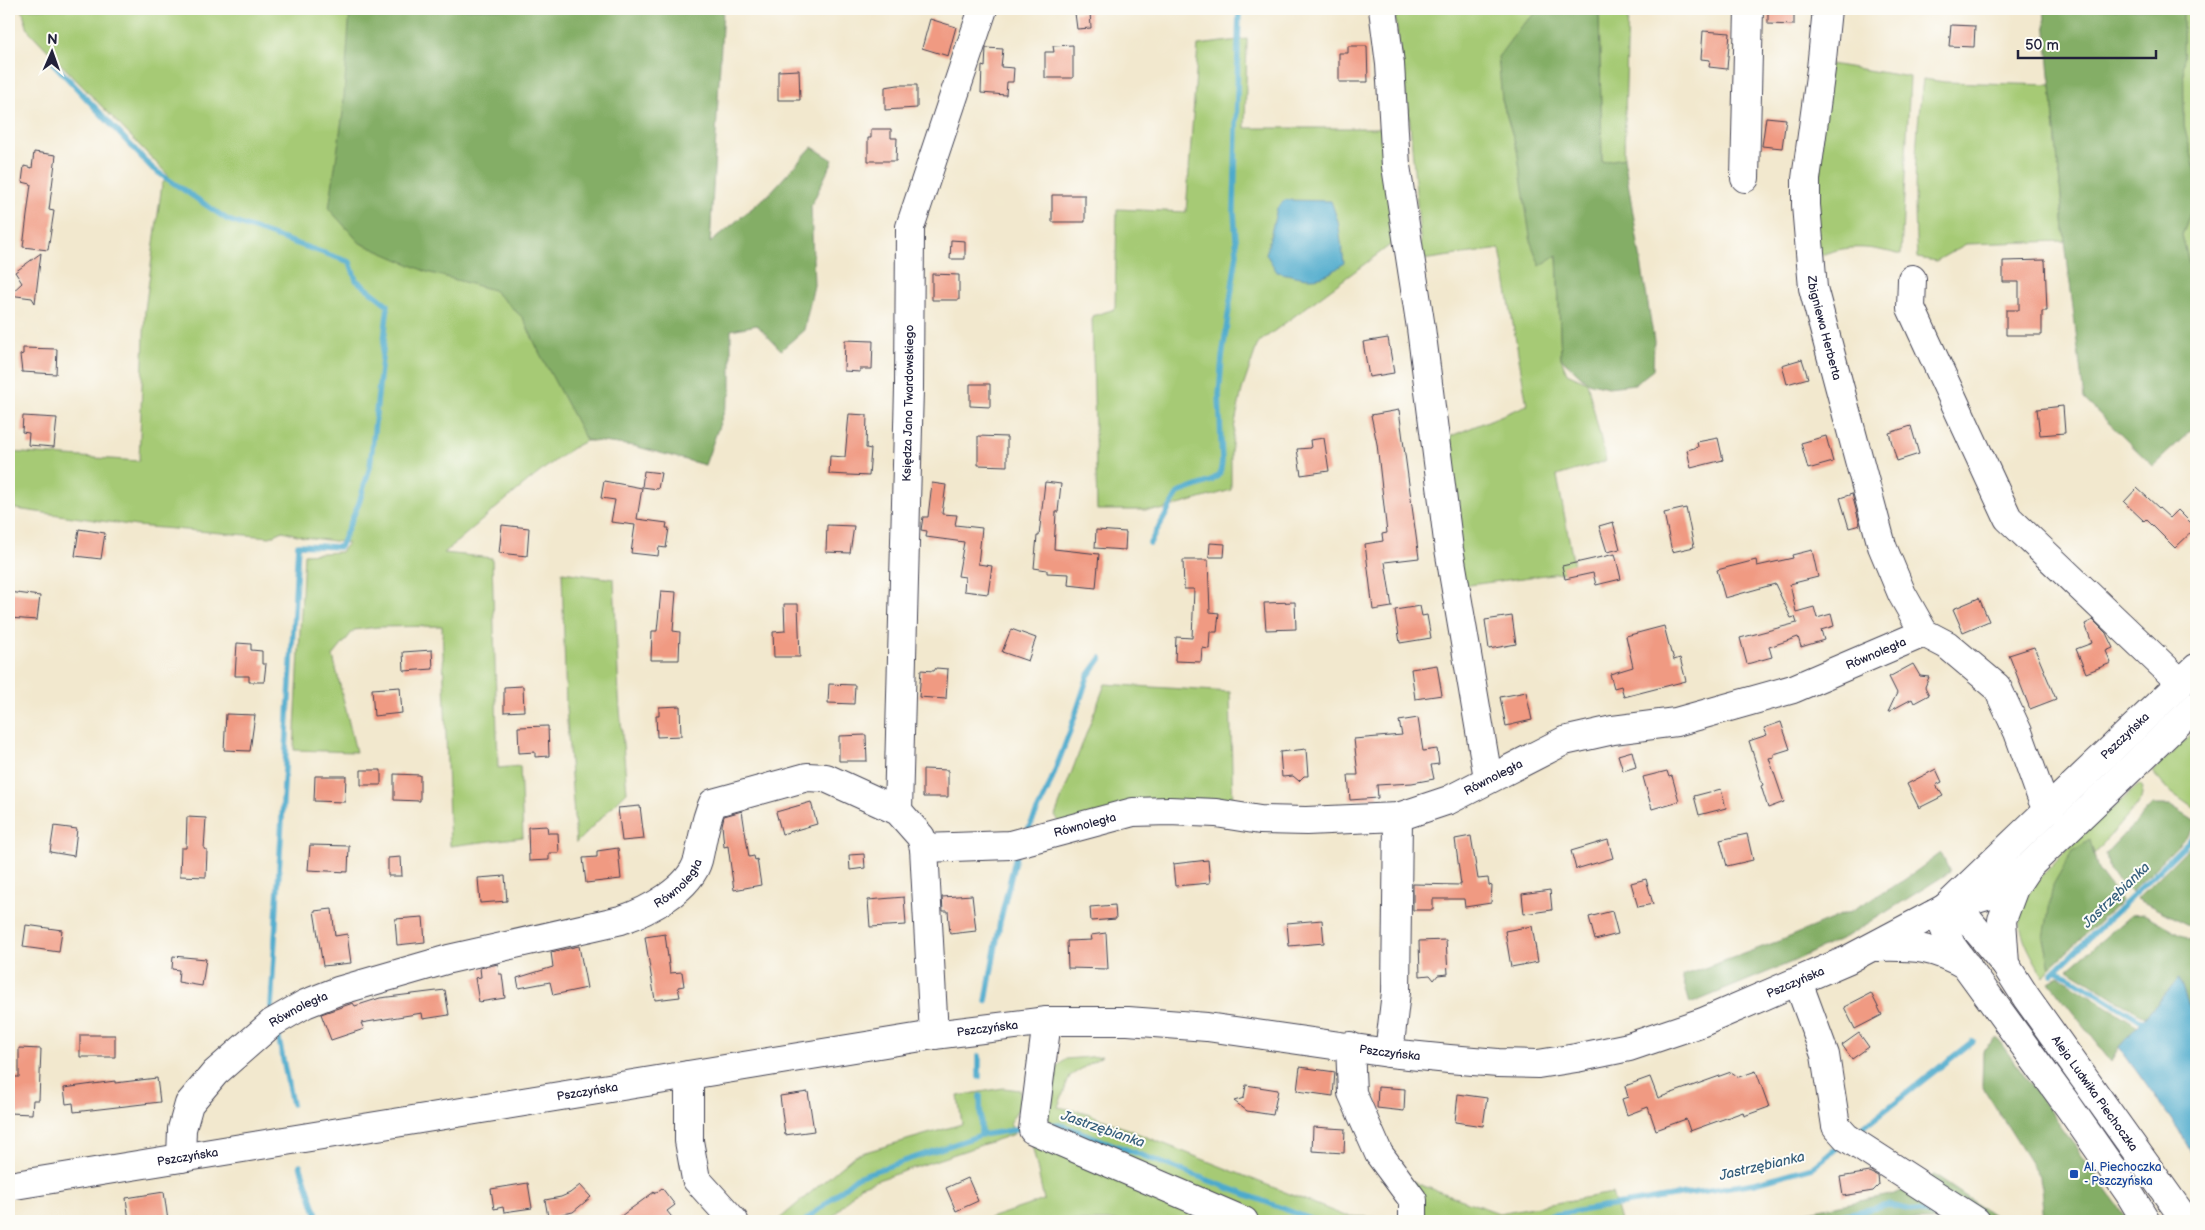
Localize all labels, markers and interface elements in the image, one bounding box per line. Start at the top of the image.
north arrow [28,28,78,78]
scale bar [2018,28,2155,60]
text: N [47,31,58,48]
text: 50 m [2025,36,2059,55]
street label: Zbigniewa Herberta [1804,274,1845,382]
street label: Księdza Jana Twardowskiego [899,324,917,482]
street label: Równoległa [1843,634,1909,673]
street label: Pszczyńska [2098,709,2153,763]
street label: Równoległa [1461,756,1525,799]
street label: Równoległa [1052,809,1118,840]
street label: Równoległa [651,857,705,911]
water label: Jastrzębianka [2078,859,2153,932]
street label: Pszczyńska [1764,963,1827,1001]
street label: Równoległa [266,988,330,1031]
street label: Pszczyńska [956,1017,1019,1040]
street label: Aleja Ludwika Piechoczka [2048,1033,2141,1154]
street label: Pszczyńska [1358,1041,1421,1064]
street label: Pszczyńska [556,1079,619,1104]
water label: Jastrzębianka [1058,1106,1147,1151]
street label: Pszczyńska [156,1144,219,1169]
water label: Jastrzębianka [1717,1148,1806,1184]
place label: Al. Piechoczka - Pszczyńska [2084,1160,2162,1189]
marker: Al. Piechoczka - Pszczyńska [2068,1168,2080,1180]

